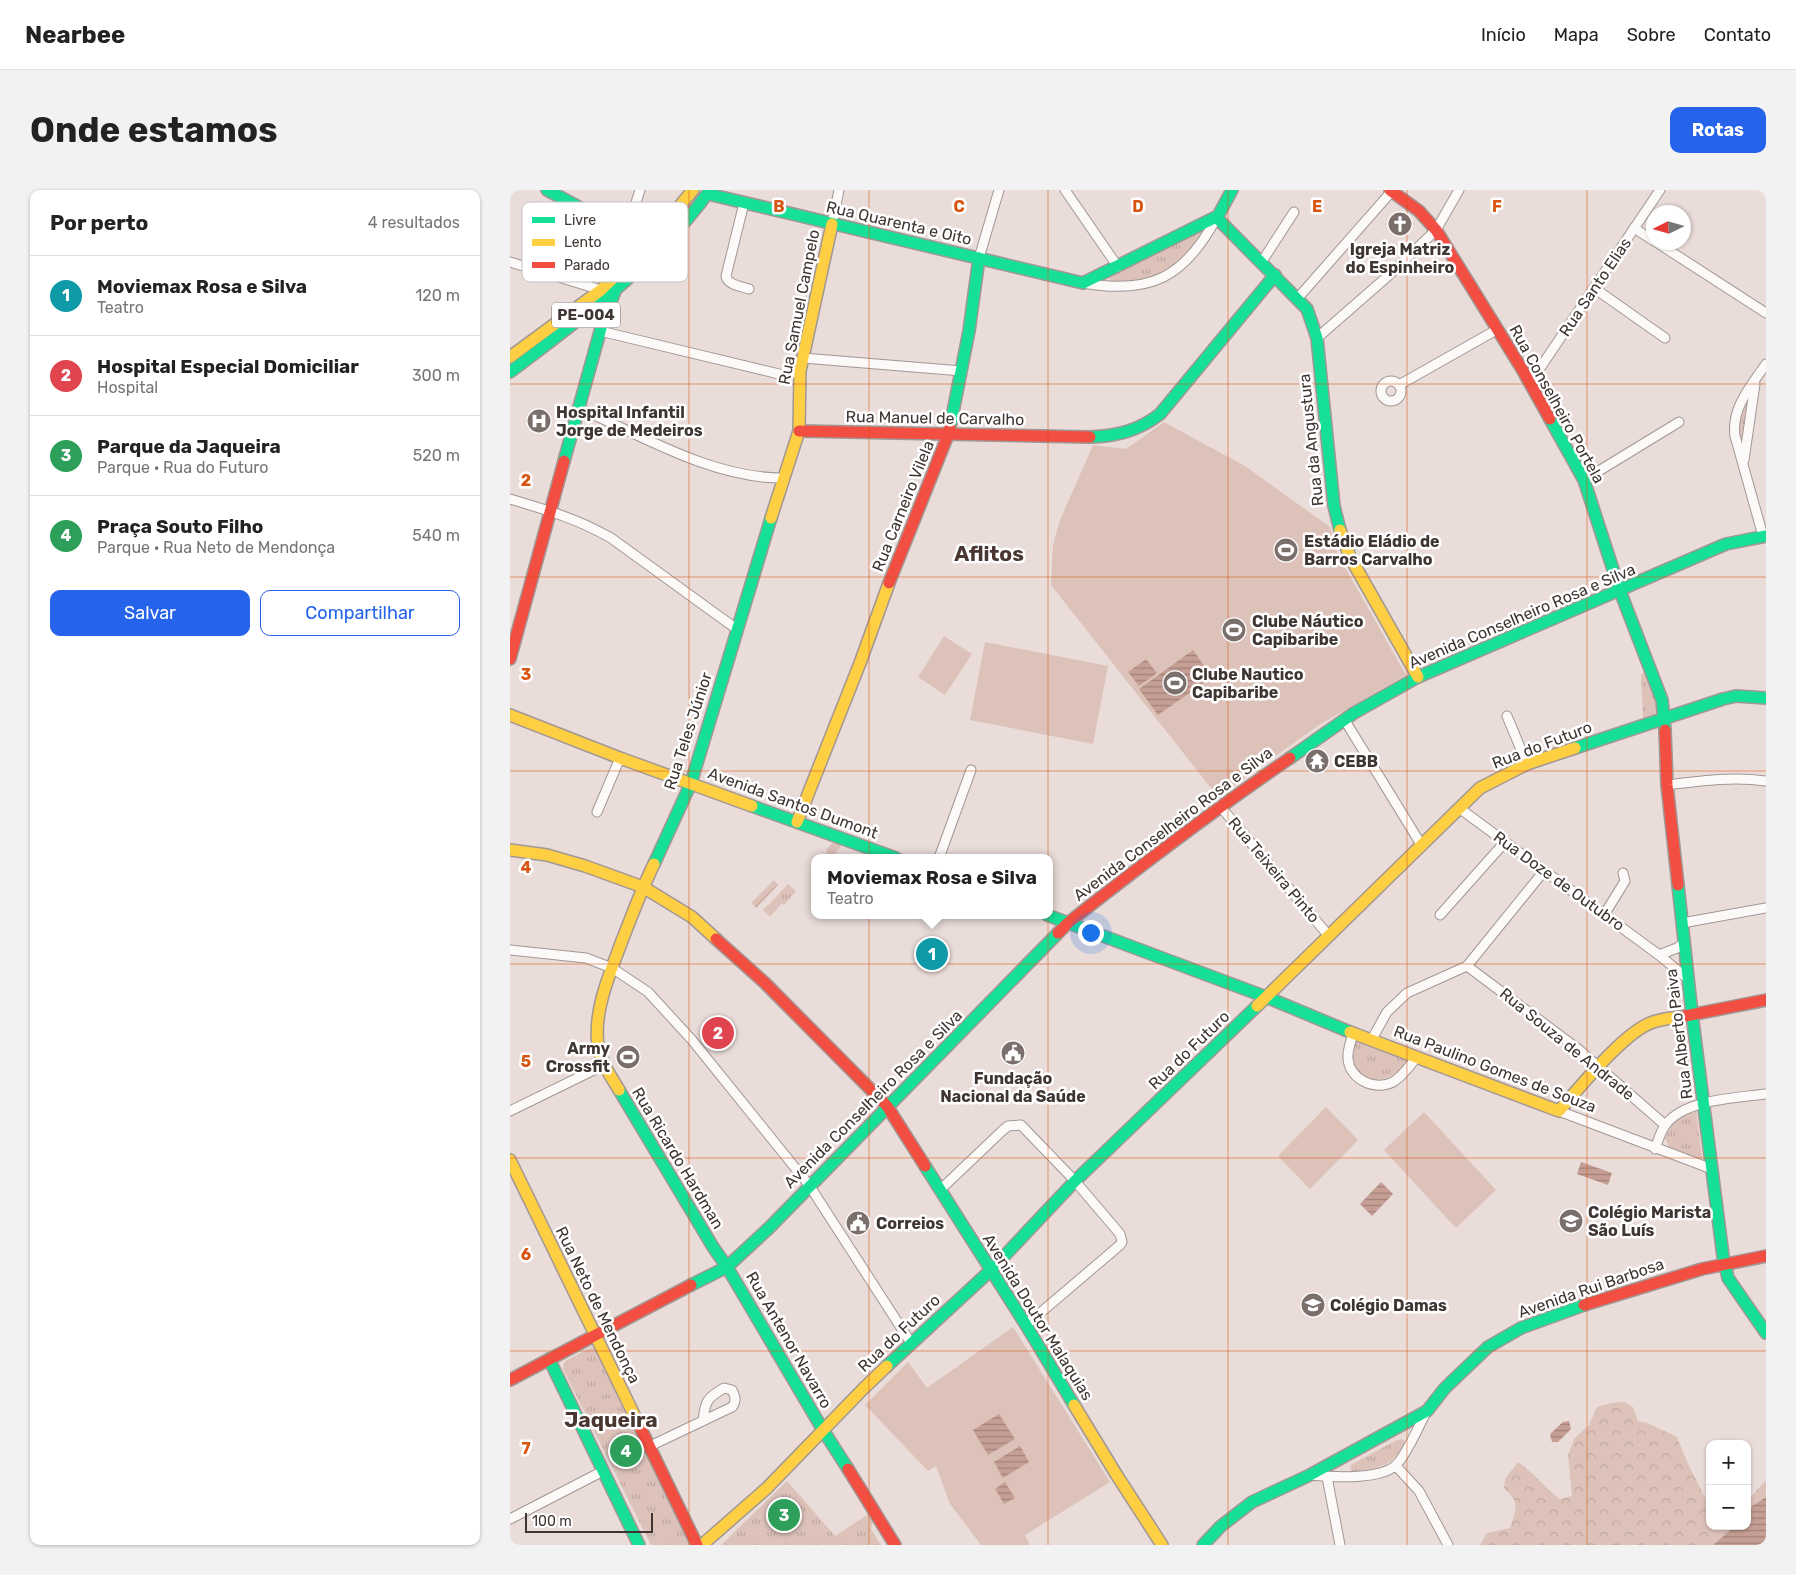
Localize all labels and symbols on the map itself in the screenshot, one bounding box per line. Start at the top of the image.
text: B [773,197,785,216]
street label: Rua Quarenta e Oito [824,197,974,249]
text: C [953,197,965,216]
text: D [1132,197,1144,216]
text: E [1312,197,1322,216]
text: F [1492,197,1502,216]
legend [522,202,688,282]
north arrow [1646,205,1691,250]
church icon: Igreja Matriz do Espinheiro [1387,211,1413,237]
text: Livre [564,212,596,229]
street label: Rua Samuel Campelo [775,228,823,386]
text: Lento [564,234,601,251]
street label: Rua Santo Elias [1555,234,1635,340]
place label: Igreja Matriz do Espinheiro [1346,240,1455,277]
text: Parado [564,257,610,274]
road number: PE-004 [552,302,620,328]
street label: Rua Conselheiro Portela [1505,321,1609,487]
street label: Rua da Angustura [1295,373,1327,507]
place label: Hospital Infantil Jorge de Medeiros [556,403,703,440]
street label: Rua Manuel de Carvalho [846,407,1024,429]
hospital icon: Hospital Infantil Jorge de Medeiros [526,408,552,434]
street label: Rua Carneiro Vilela [868,438,938,574]
text: 2 [521,471,531,490]
place label: Estádio Eládio de Barros Carvalho [1304,532,1440,569]
sports icon: Estádio Eládio de Barros Carvalho [1273,537,1299,563]
district label: Aflitos [954,541,1024,566]
street label: Avenida Conselheiro Rosa e Silva [1406,560,1638,672]
place label: Clube Náutico Capibaribe [1252,612,1364,649]
sports icon: Clube Náutico Capibaribe [1221,617,1247,643]
text: 3 [521,665,531,684]
place label: Clube Nautico Capibaribe [1192,665,1304,702]
street label: Rua Teles Júnior [660,670,716,792]
sports icon: Clube Nautico Capibaribe [1162,670,1188,696]
street label: Rua do Futuro [1489,717,1595,773]
street label: Avenida Conselheiro Rosa e Silva [1070,743,1276,905]
temple icon: CEBB [1304,748,1330,774]
place label: CEBB [1334,752,1378,771]
street label: Avenida Santos Dumont [705,763,881,843]
street label: Rua Teixeira Pinto [1224,813,1324,927]
street label: Rua Doze de Outubro [1490,827,1628,935]
text: 4 [521,858,532,877]
your location [1078,920,1104,946]
pin: 1 [916,935,948,973]
street label: Rua Alberto Paiva [1662,968,1696,1100]
street label: Rua Souza de Andrade [1496,984,1638,1104]
street label: Avenida Conselheiro Rosa e Silva [780,1006,966,1192]
street label: Rua do Futuro [1145,1007,1233,1093]
pin: 2 [702,1014,734,1052]
street label: Rua Paulino Gomes de Souza [1391,1022,1599,1116]
place label: Army Crossfit [546,1039,611,1076]
public building icon: Fundação Nacional da Saúde [1000,1040,1026,1066]
sports icon: Army Crossfit [615,1044,641,1070]
text: 5 [521,1052,531,1071]
place label: Fundação Nacional da Saúde [940,1069,1086,1106]
street label: Rua Ricardo Hardman [628,1084,728,1232]
place label: Colégio Marista São Luís [1588,1203,1711,1240]
school or university icon: Colégio Marista São Luís [1558,1208,1584,1234]
public building icon: Correios [845,1210,871,1236]
place label: Correios [876,1214,944,1233]
street label: Rua Neto de Mendonça [552,1224,644,1386]
street label: Avenida Doutor Malaquias [979,1230,1097,1404]
text: 6 [521,1245,531,1264]
street label: Avenida Rui Barbosa [1516,1254,1666,1322]
street label: Rua Antenor Navarro [742,1268,836,1412]
street label: Rua do Futuro [854,1290,944,1376]
school or university icon: Colégio Damas [1300,1292,1326,1318]
place label: Colégio Damas [1330,1296,1447,1315]
district label: Jaqueira [564,1407,658,1432]
pin: 4 [610,1432,642,1470]
text: 7 [521,1439,531,1458]
pin: 3 [768,1496,800,1534]
scale bar [525,1510,652,1533]

